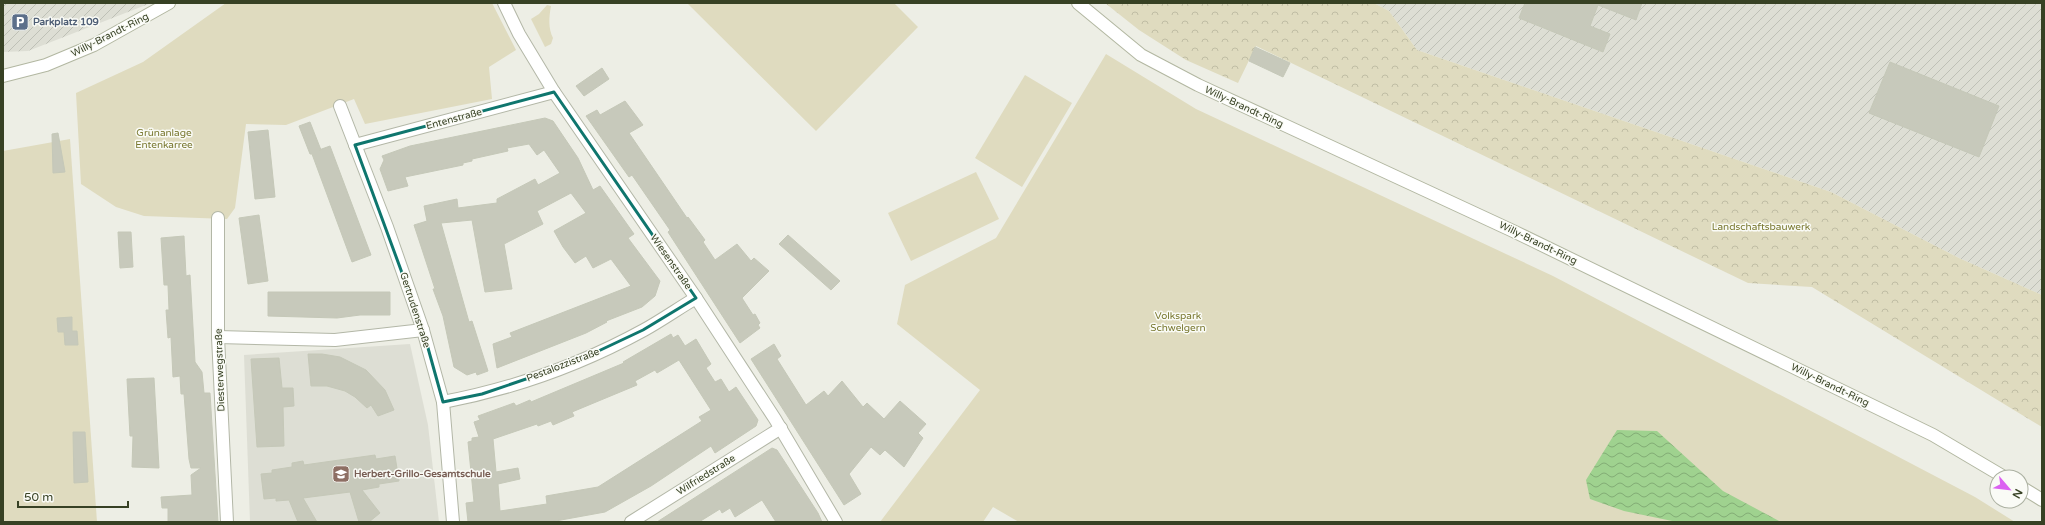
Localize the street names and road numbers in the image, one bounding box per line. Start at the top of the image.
street label: Willy-Brandt-Ring [69,10,151,60]
street label: Willy-Brandt-Ring [1203,83,1285,131]
street label: Entenstraße [425,106,484,132]
street label: Willy-Brandt-Ring [1497,219,1579,267]
street label: Wiesenstraße [648,232,695,292]
street label: Gertrudenstraße [397,271,433,350]
street label: Diesterwegstraße [213,328,227,412]
street label: Pestalozzistraße [525,345,602,384]
street label: Willy-Brandt-Ring [1789,361,1871,409]
street label: Wilfriedstraße [674,452,738,498]

